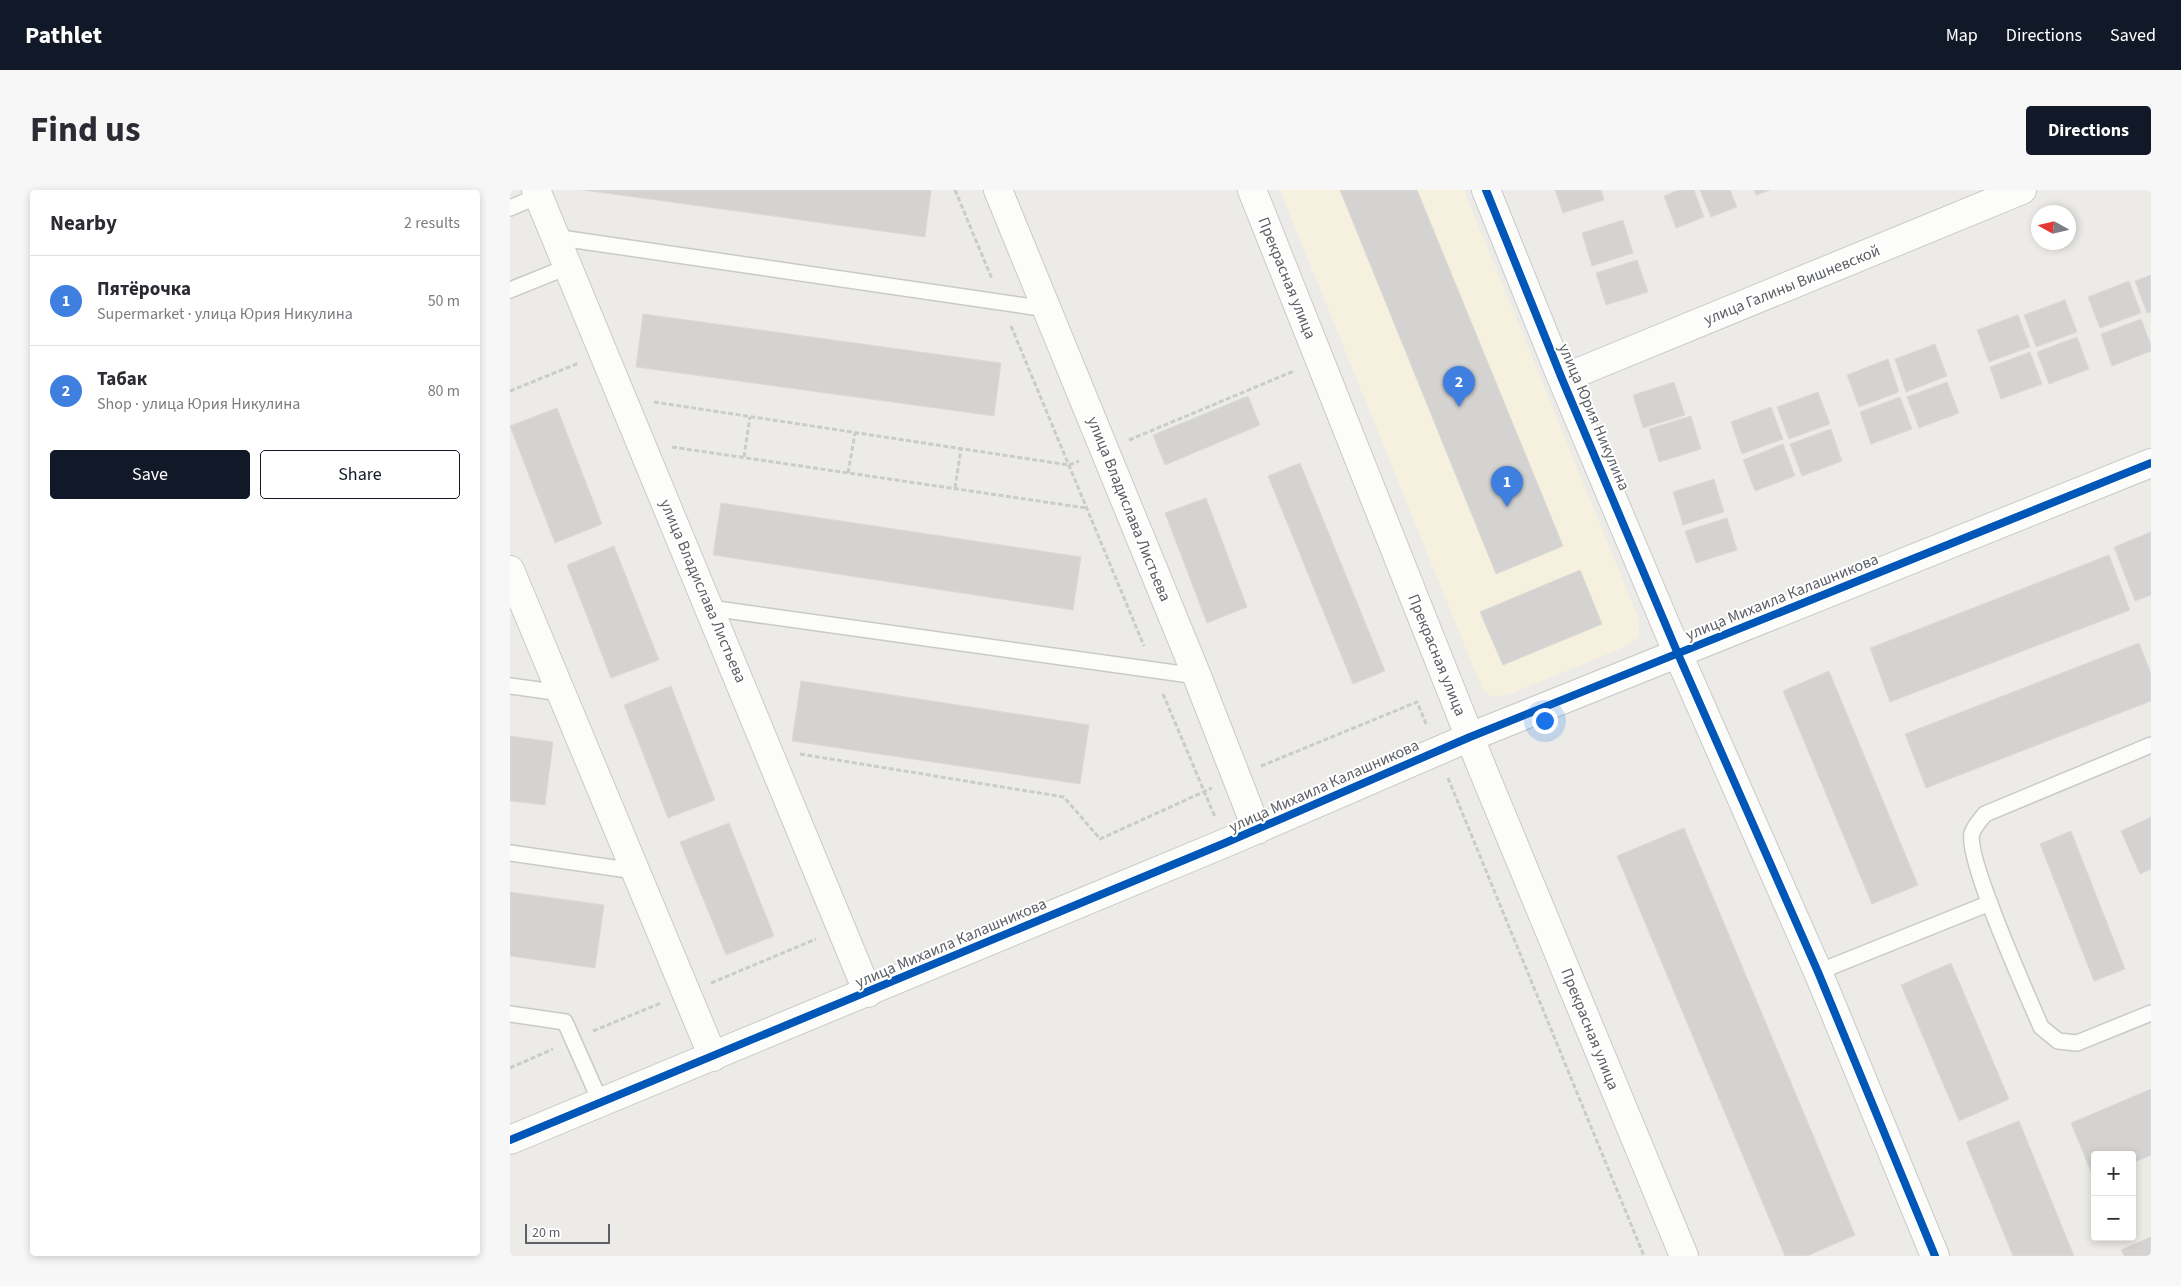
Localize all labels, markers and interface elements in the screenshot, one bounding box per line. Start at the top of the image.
text: Pathlet [25,18,102,53]
text: Map [1946,23,1978,48]
text: Directions [2006,23,2082,48]
text: Saved [2110,23,2156,48]
text: Find us [30,105,140,155]
button: Directions [2026,106,2151,155]
north arrow [2031,205,2076,250]
text: Nearby [50,208,117,238]
text: 2 results [404,212,460,234]
street label: Прекрасная улица [1253,214,1321,342]
street label: улица Галины Вишневской [1701,240,1883,330]
text: Пятёрочка [97,276,191,303]
text: 1 [62,290,70,312]
text: 50 m [428,290,460,312]
text: Supermarket · улица Юрия Никулина [97,303,353,325]
street label: улица Юрия Никулина [1553,340,1635,494]
text: Табак [97,366,147,393]
pin: 2 [1443,366,1475,407]
text: 2 [62,380,70,402]
text: 80 m [428,380,460,402]
text: Shop · улица Юрия Никулина [97,393,300,415]
street label: улица Владислава Листьева [1082,413,1176,605]
button: Save [50,450,250,499]
button: Share [260,450,460,499]
pin: 1 [1491,466,1523,507]
street label: улица Владислава Листьева [654,496,752,686]
street label: улица Михаила Калашникова [1682,548,1882,646]
street label: Прекрасная улица [1403,591,1471,719]
your location [1532,708,1558,734]
street label: улица Михаила Калашникова [1225,734,1423,838]
street label: улица Михаила Калашникова [852,893,1050,993]
street label: Прекрасная улица [1556,965,1624,1093]
map controls [2091,1151,2136,1241]
button: + [2091,1151,2136,1196]
button: − [2091,1196,2136,1241]
scale bar [525,1221,610,1244]
text: 20 m [532,1223,560,1243]

